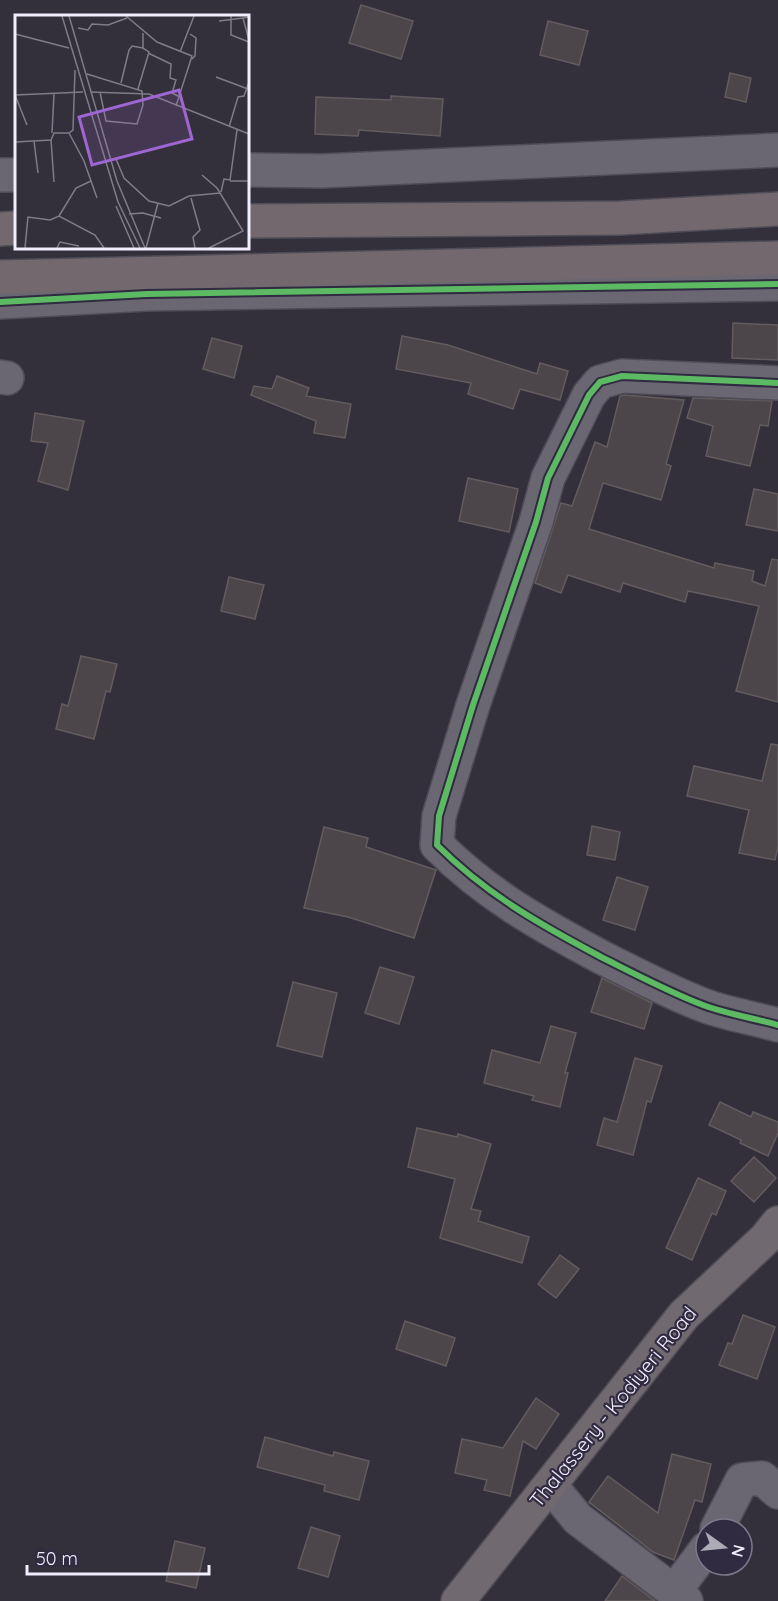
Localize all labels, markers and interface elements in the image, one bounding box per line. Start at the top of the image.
inset map [15,15,249,249]
street label: Thalassery - Kodiyeri Road [524,1301,701,1512]
north arrow [694,1517,754,1577]
scale bar [27,1538,208,1576]
text: N [727,1543,750,1559]
text: 50 m [36,1547,78,1570]

